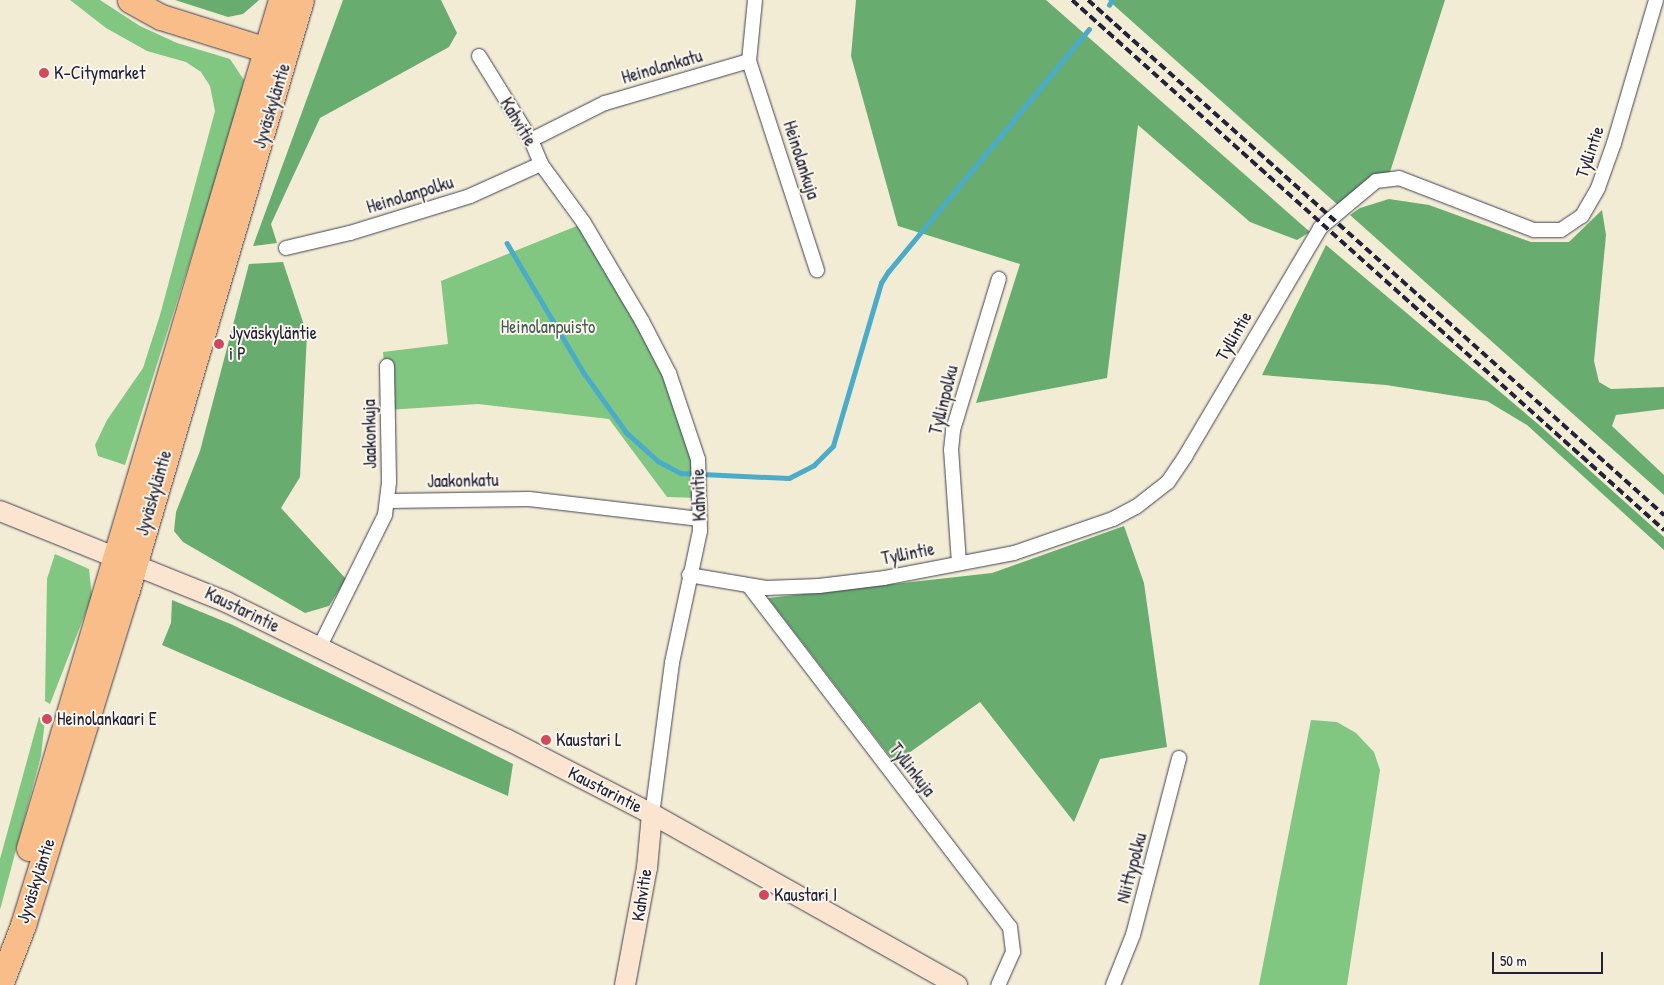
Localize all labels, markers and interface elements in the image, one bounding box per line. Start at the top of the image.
street label: Heinolankatu [619,45,705,89]
street label: Jyväskyläntie [249,61,295,151]
place label: K-Citymarket [54,62,145,84]
marker: K-Citymarket [38,67,50,79]
street label: Kahvitie [495,94,541,150]
street label: Heinolankuja [778,118,824,202]
street label: Tyllintie [1571,123,1609,181]
street label: Heinolanpolku [364,172,456,218]
street label: Tyllintie [1211,307,1257,365]
park label: Heinolanpuisto [501,316,595,338]
place label: Jyväskyläntie i P [229,323,317,366]
marker: Jyväskyläntie i P [213,338,225,350]
street label: Tyllinpolku [925,363,963,437]
street label: Jaakonkuja [359,399,381,469]
street label: Jyväskyläntie [132,448,176,538]
street label: Kahvitie [687,468,711,522]
street label: Jaakonkatu [427,470,499,492]
street label: Tyllintie [880,538,936,570]
street label: Kaustarintie [201,583,283,637]
place label: Heinolankaari E [57,708,157,730]
marker: Heinolankaari E [41,713,53,725]
place label: Kaustari L [556,729,622,751]
marker: Kaustari L [540,734,552,746]
street label: Tyllinkuja [884,739,940,801]
street label: Kaustarintie [564,762,646,818]
street label: Niittypolku [1112,830,1152,906]
street label: Jyväskyläntie [12,836,60,926]
street label: Kahvitie [627,867,657,923]
place label: Kaustari I [774,884,837,906]
marker: Kaustari I [758,889,770,901]
scale bar [1494,942,1605,974]
text: 50 m [1500,950,1527,971]

